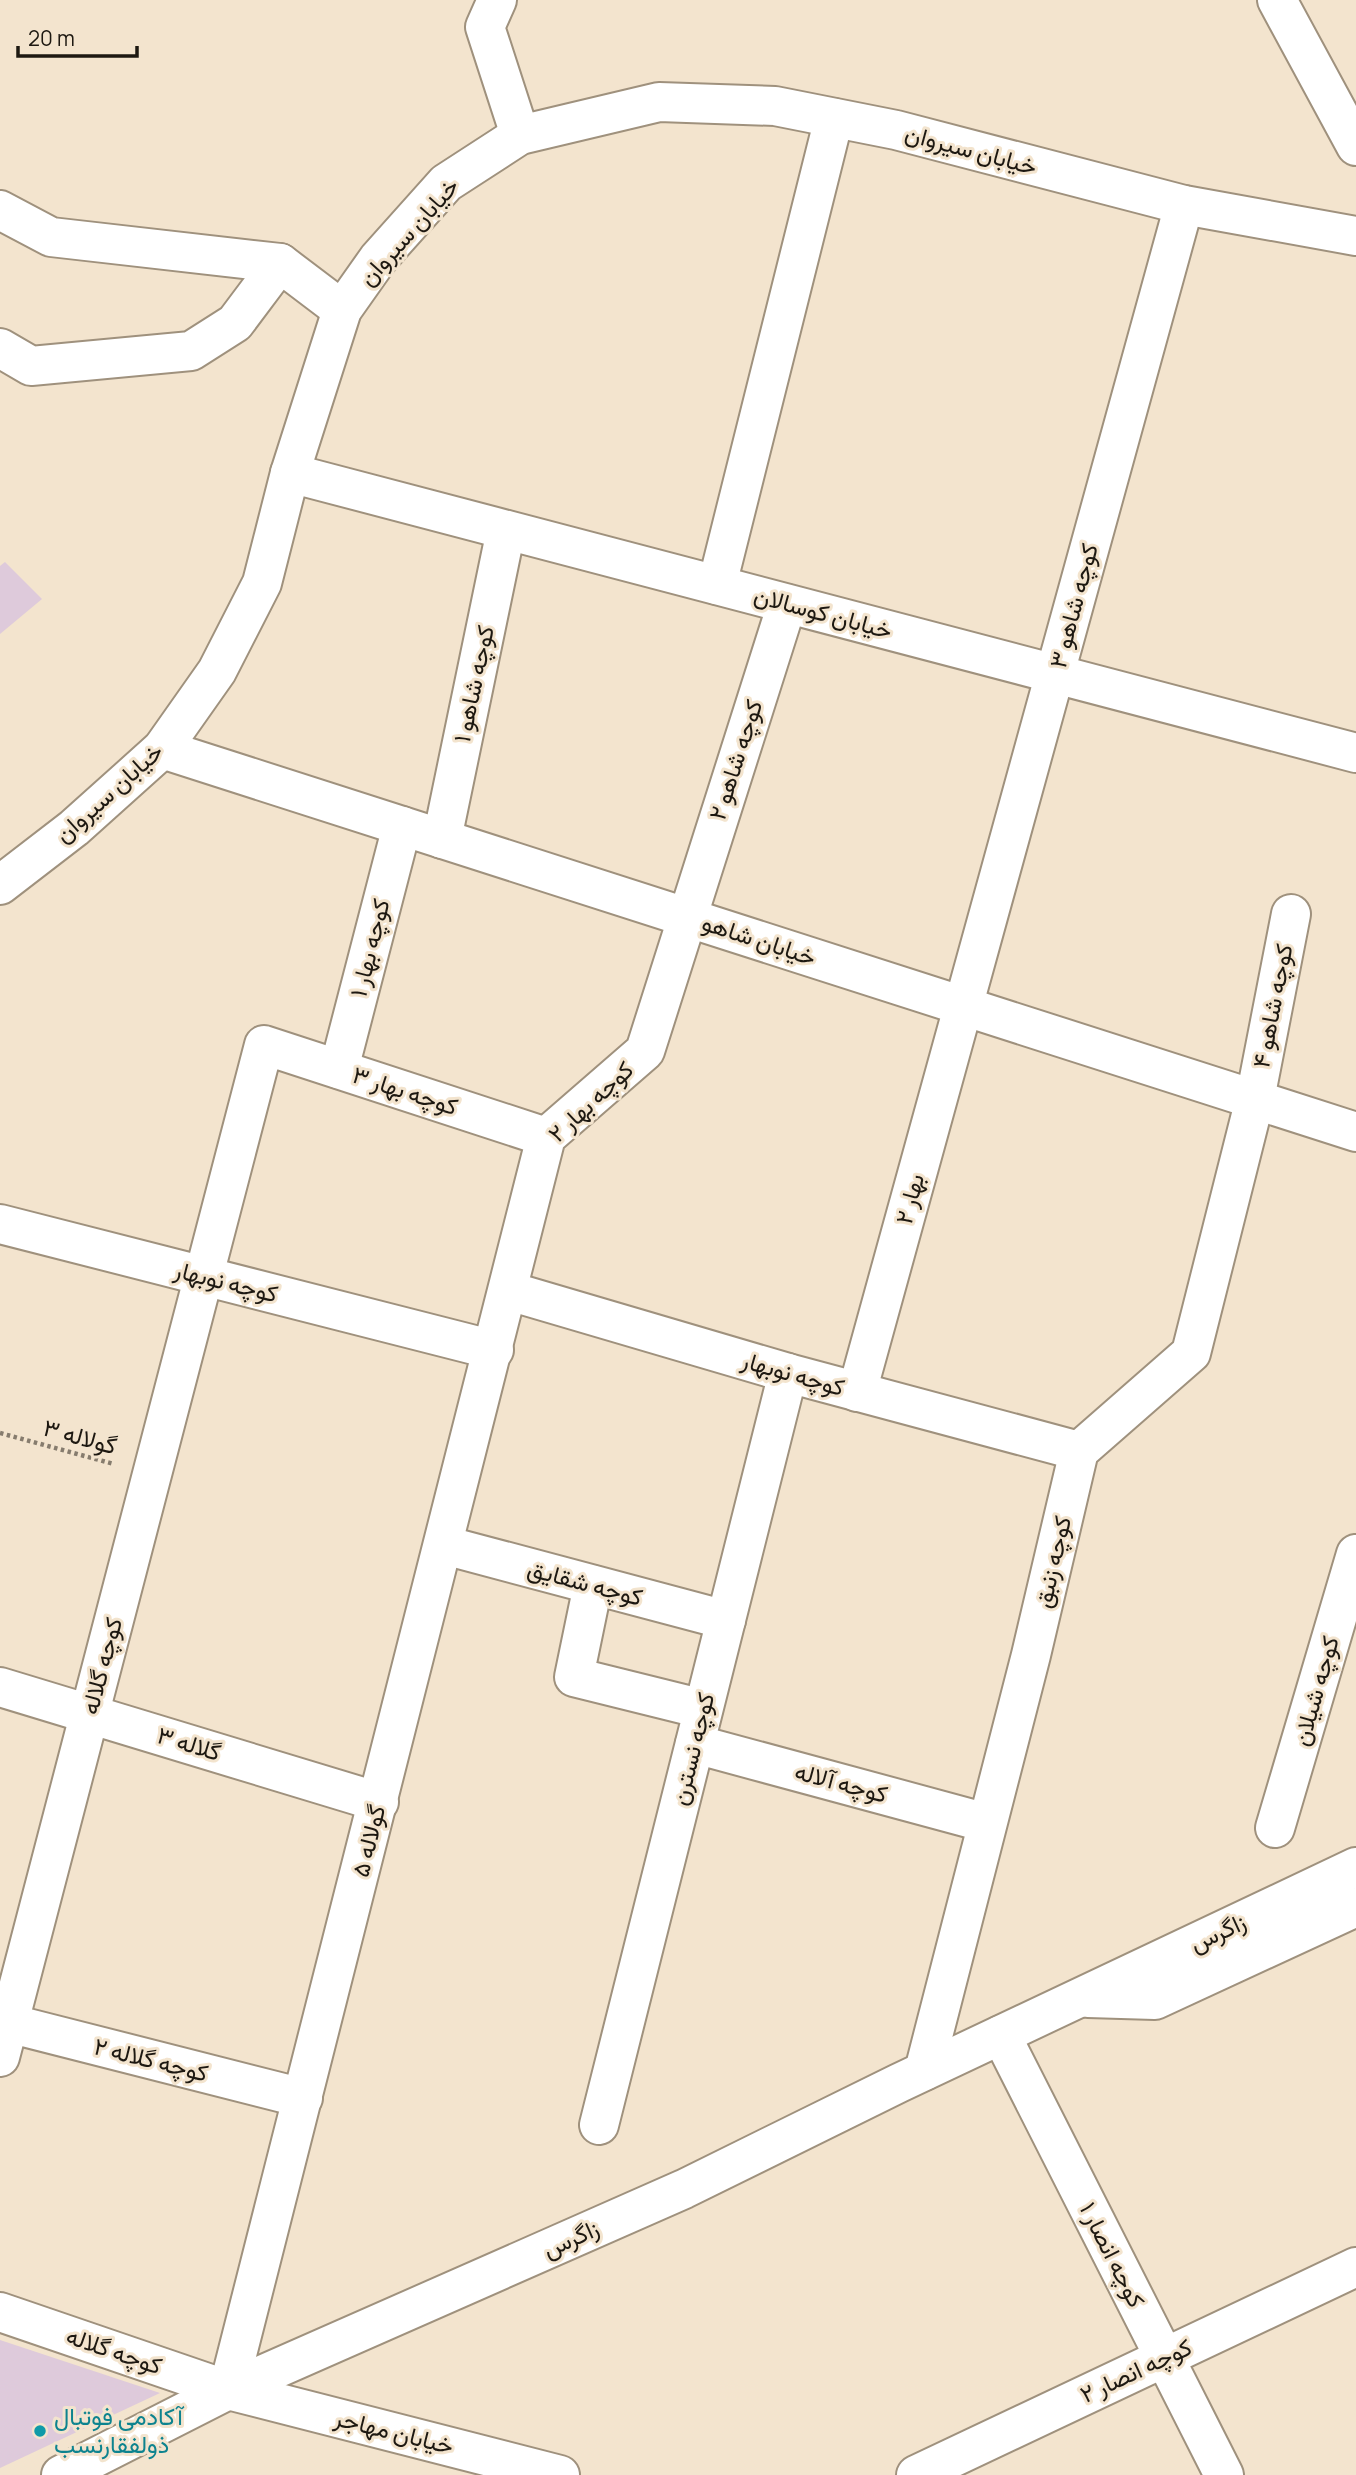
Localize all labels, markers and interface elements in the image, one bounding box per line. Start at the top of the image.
scale bar [18,14,136,58]
text: 20 m [28,24,75,52]
street label: خیابان سیروان [902,115,1041,182]
street label: خیابان سیروان [350,170,465,292]
street label: کوچه شاهو ۳ [1040,540,1106,672]
street label: خیابان کوسالان [751,577,896,646]
street label: کوچه شاهو ۱ [444,622,502,746]
street label: کوچه شاهو ۲ [700,695,770,824]
street label: خیابان سیروان [47,734,169,849]
street label: کوچه بهار ۱ [340,895,398,1000]
street label: خیابان شاهو [698,905,821,973]
street label: کوچه شاهو ۴ [1243,941,1301,1071]
street label: کوچه بهار ۲ [540,1053,641,1150]
street label: کوچه بهار ۳ [348,1057,462,1123]
street label: بهار ۲ [886,1170,931,1227]
street label: کوچه نوبهار [170,1252,282,1310]
street label: کوچه نوبهار [737,1342,849,1404]
street label: گولاله ۳ [40,1410,121,1461]
street label: کوچه زنبق [1025,1512,1079,1611]
street label: کوچه شقایق [524,1550,647,1614]
street label: کوچه گلاله [72,1613,130,1718]
street label: کوچه شیلان [1283,1632,1347,1750]
street label: کوچه نسترن [662,1689,722,1809]
street label: گلاله ۳ [153,1717,225,1768]
street label: کوچه آلاله [791,1753,891,1811]
street label: گولاله ۵ [343,1801,392,1880]
street label: زاگرس [1184,1904,1251,1959]
street label: کوچه گلاله ۲ [91,2028,212,2090]
street label: کوچه انصار ۱ [1072,2196,1154,2313]
street label: زاگرس [537,2211,604,2265]
street label: کوچه گلاله [62,2318,167,2382]
street label: کوچه انصار ۲ [1074,2329,1197,2411]
place label: آکادمی فوتبال ذولفقارنسب [54,2399,185,2460]
street label: خیابان مهاجر [330,2400,457,2461]
marker: آکادمی فوتبال ذولفقارنسب [32,2423,48,2439]

